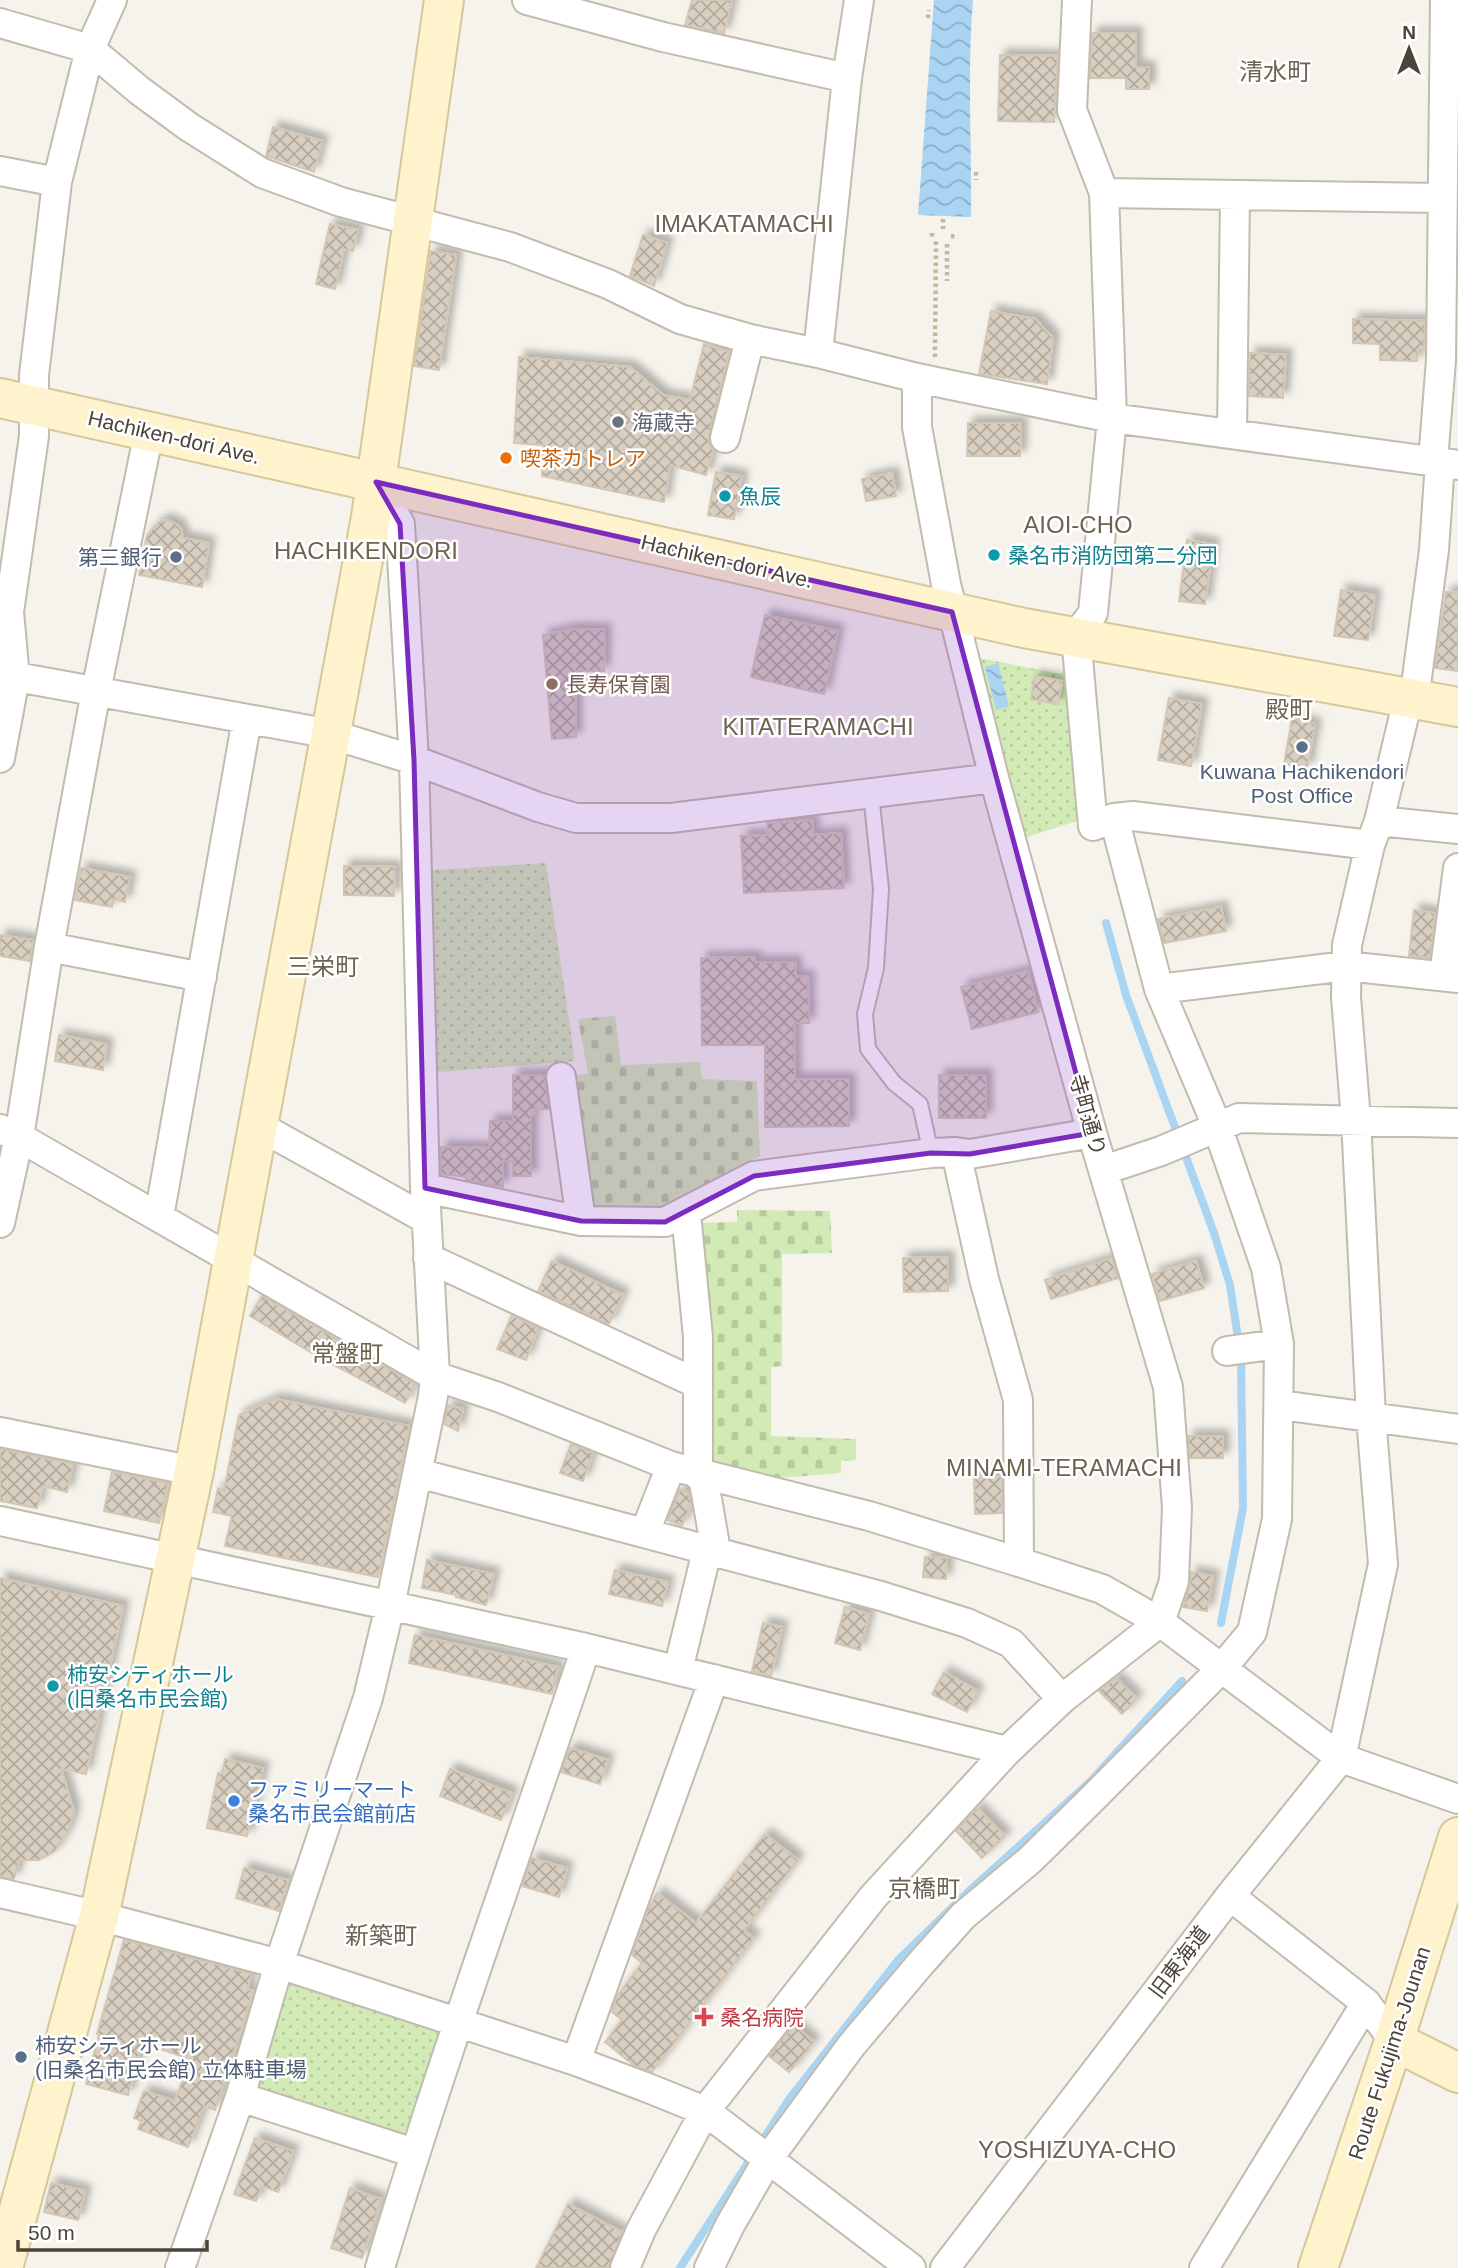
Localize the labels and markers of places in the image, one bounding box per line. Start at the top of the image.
place label: 海蔵寺 [632,411,695,434]
marker: 海蔵寺 [610,414,626,430]
place label: 喫茶カトレア [520,447,646,470]
marker: 喫茶カトレア [498,450,514,466]
place label: 魚辰 [739,485,781,508]
marker: 魚辰 [717,488,733,504]
place label: 桑名市消防団第二分団 [1008,544,1218,567]
place label: 第三銀行 [78,546,162,569]
marker: 桑名市消防団第二分団 [986,547,1002,563]
marker: 第三銀行 [168,549,184,565]
place label: 長寿保育園 [566,673,671,696]
marker: 長寿保育園 [544,676,560,692]
marker: Kuwana Hachikendori Post Office [1294,739,1310,755]
place label: Kuwana Hachikendori Post Office [1200,760,1404,807]
place label: 柿安シティホール (旧桑名市民会館) [67,1663,234,1710]
marker: 柿安シティホール (旧桑名市民会館) [45,1678,61,1694]
place label: ファミリーマート 桑名市民会館前店 [248,1778,416,1825]
marker: ファミリーマート 桑名市民会館前店 [226,1793,242,1809]
place label: 桑名病院 [720,2006,804,2029]
marker: 桑名病院 [694,2007,714,2027]
place label: 柿安シティホール (旧桑名市民会館) 立体駐車場 [35,2034,307,2081]
marker: 柿安シティホール (旧桑名市民会館) 立体駐車場 [13,2049,29,2065]

